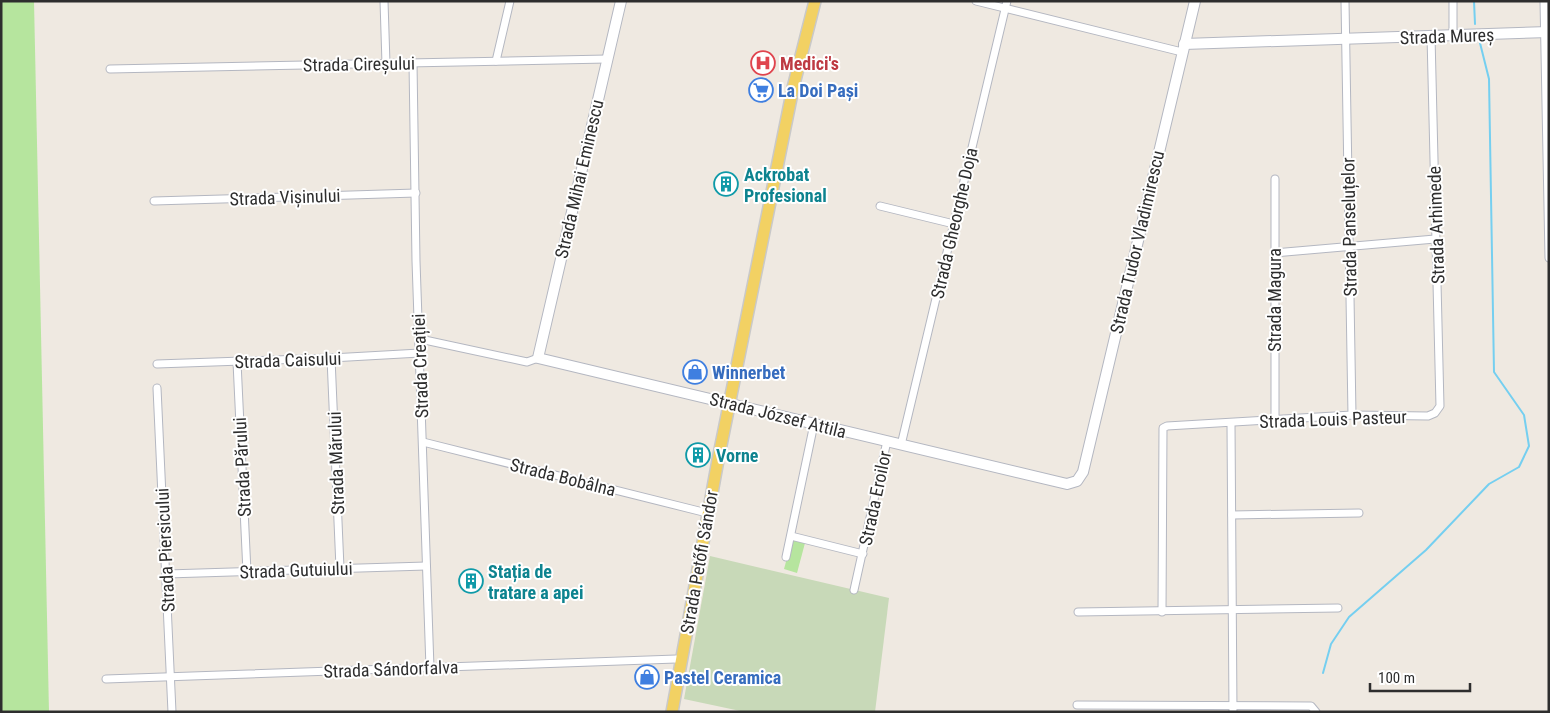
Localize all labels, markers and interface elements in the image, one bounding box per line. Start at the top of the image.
street label: Strada Mureș [1399,24,1495,49]
hospital icon: Medici's [750,50,776,76]
street label: Strada Cireșului [303,53,415,76]
place label: Medici's [780,53,839,74]
supermarket icon: La Doi Pași [748,77,774,103]
place label: La Doi Pași [778,80,858,102]
street label: Strada Mihai Eminescu [551,98,607,260]
street label: Strada Gheorghe Doja [926,145,982,301]
street label: Strada Tudor Vladimirescu [1106,148,1168,336]
street label: Strada Panseluțelor [1337,157,1362,297]
place label: Ackrobat Profesional [744,164,827,206]
street label: Strada Arhimede [1423,166,1449,284]
building icon: Ackrobat Profesional [713,171,739,197]
street label: Strada Vișinului [229,185,341,210]
street label: Strada Magura [1264,248,1285,352]
street label: Strada Creației [408,313,433,419]
street label: Strada Caisului [234,348,342,372]
shop icon: Winnerbet [682,359,708,385]
place label: Winnerbet [712,362,786,383]
street label: Strada József Attila [708,388,848,442]
street label: Strada Louis Pasteur [1259,406,1408,432]
street label: Strada Mărului [324,411,348,515]
street label: Strada Părului [229,417,255,517]
building icon: Vorne [685,442,711,468]
place label: Vorne [716,445,759,466]
street label: Strada Eroilor [855,448,895,547]
street label: Strada Bobâlna [508,454,618,500]
street label: Strada Piersicului [151,487,179,613]
street label: Strada Petőfi Sándor [676,488,722,636]
street label: Strada Gutuiului [239,558,353,582]
place label: Stația de tratare a apei [488,561,583,603]
building icon: Stația de tratare a apei [458,568,484,594]
street label: Strada Sándorfalva [323,656,459,682]
scale bar [1370,660,1470,692]
shop icon: Pastel Ceramica [634,664,660,690]
place label: Pastel Ceramica [664,667,781,688]
text: 100 m [1378,669,1415,687]

